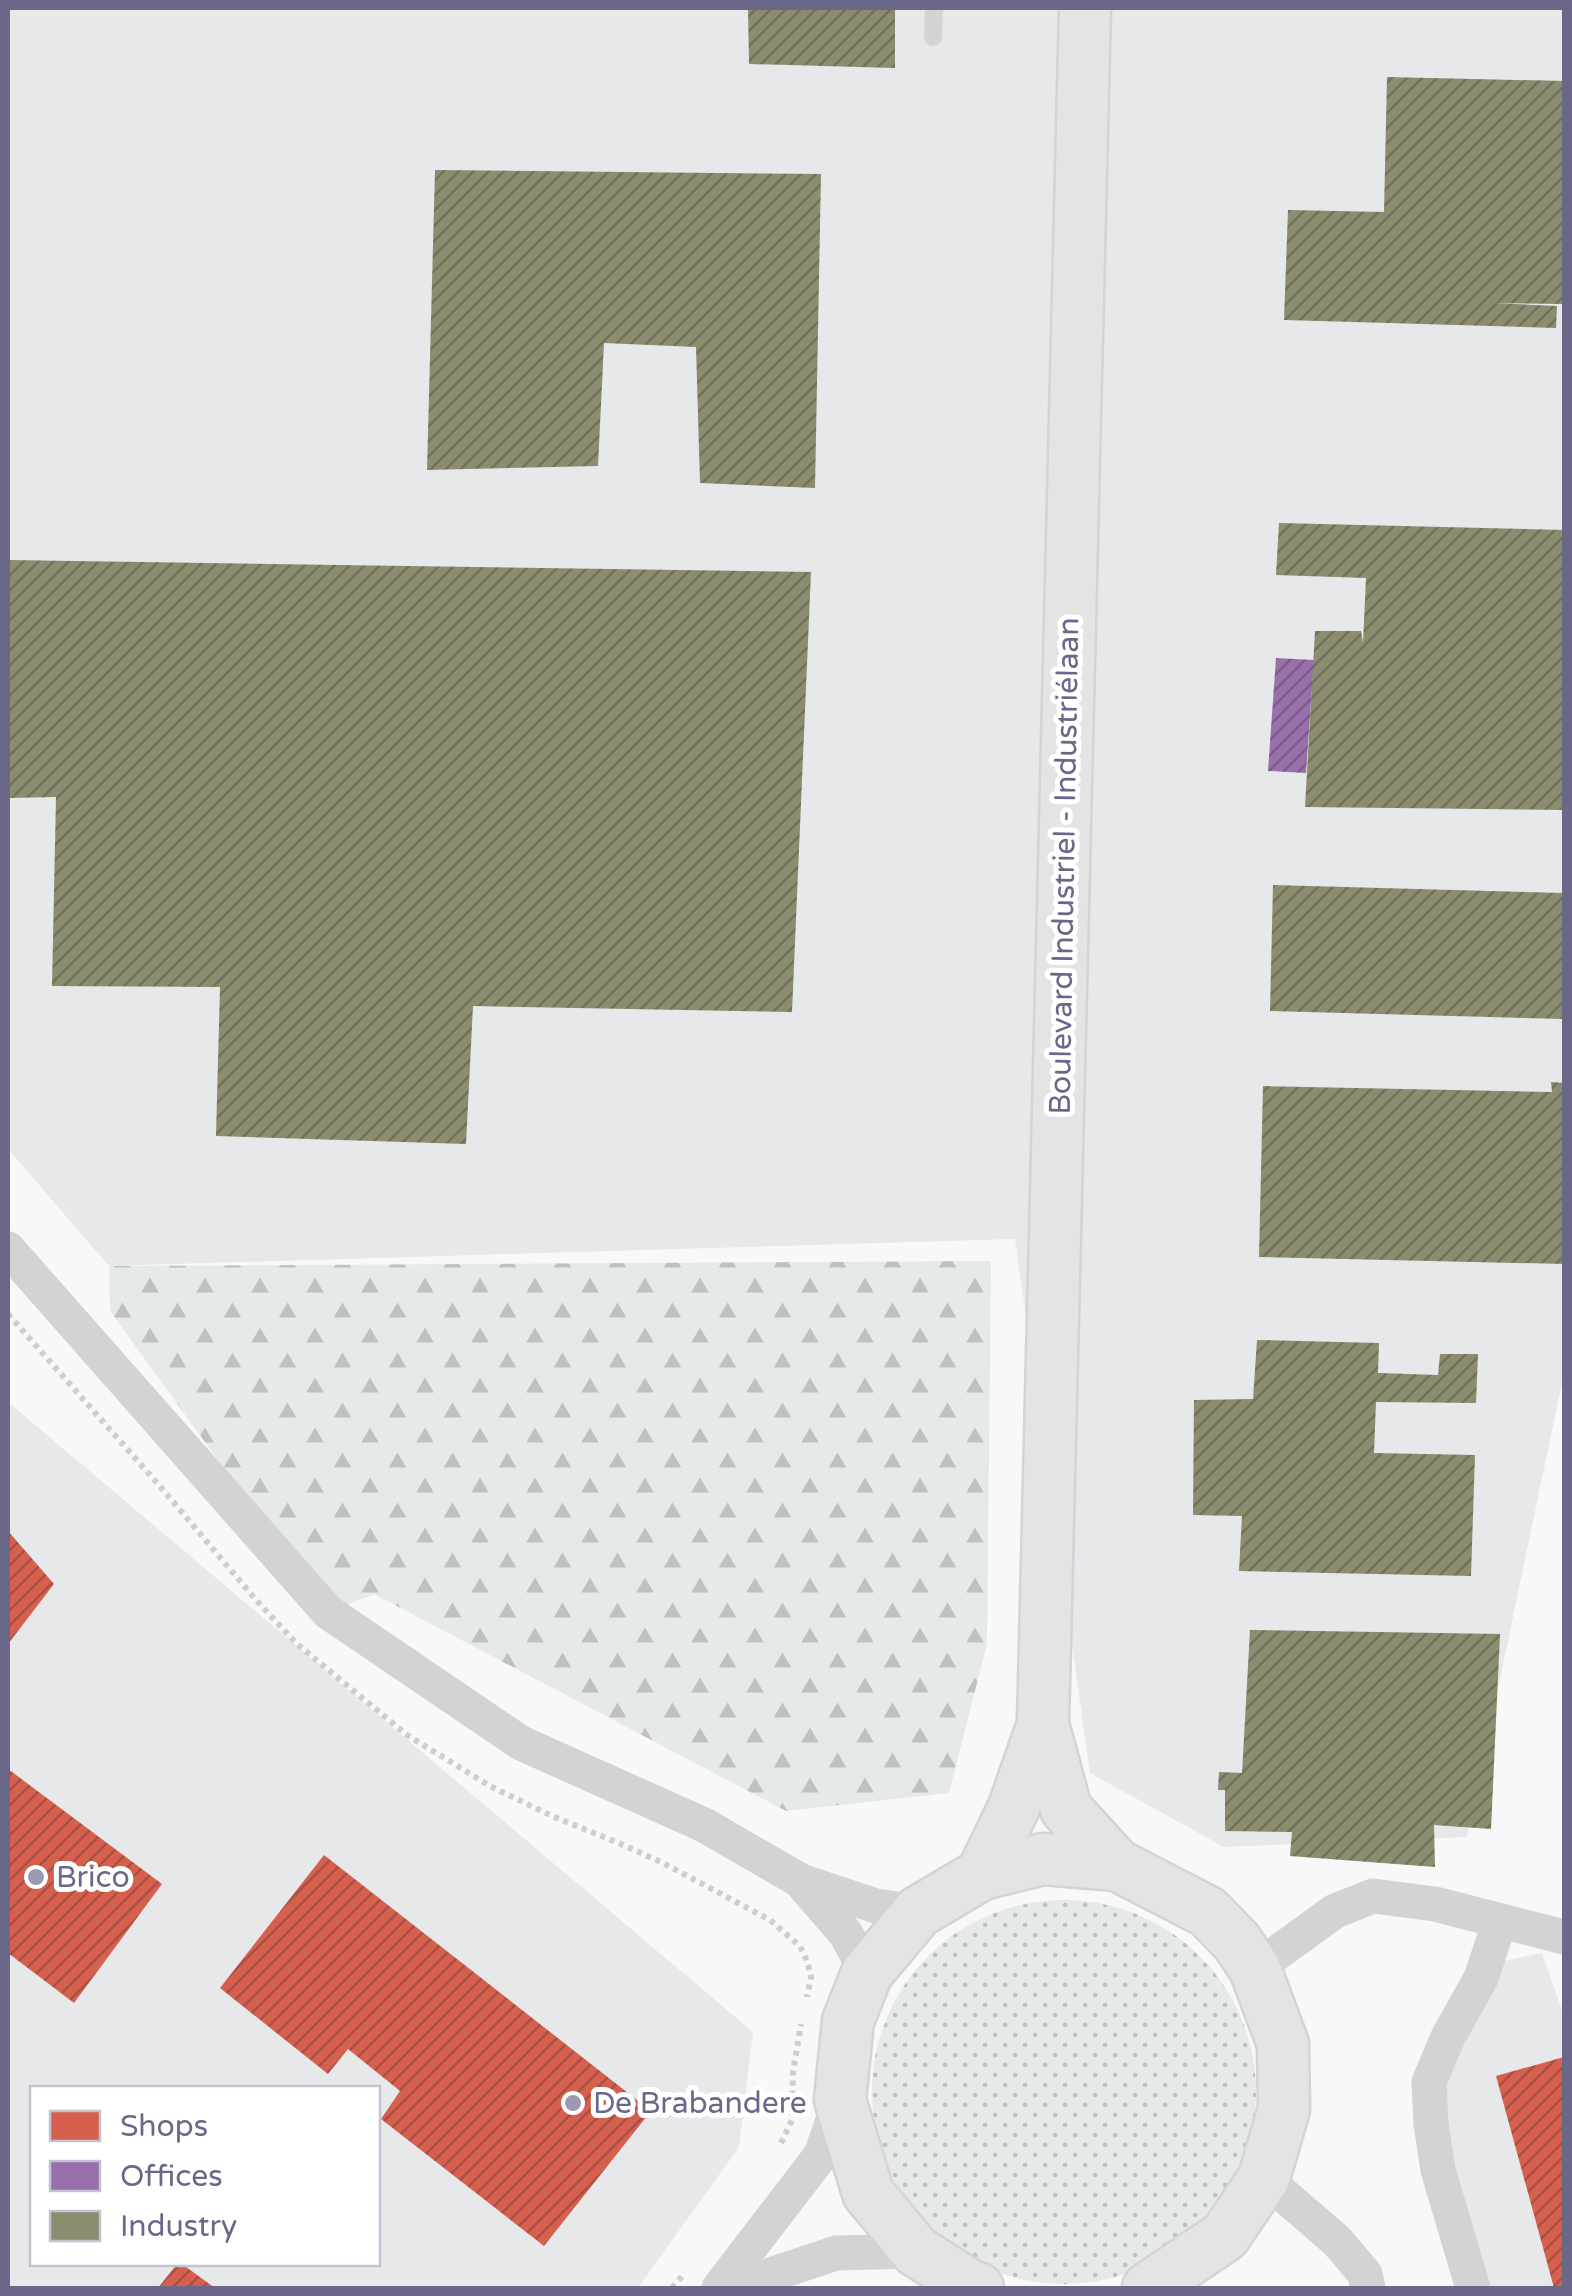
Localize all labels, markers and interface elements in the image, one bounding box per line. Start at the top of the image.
street label: Boulevard Industriel - Industriélaan [1042,617,1087,1115]
place label: Brico [56,1859,130,1896]
marker: Brico [25,1866,47,1888]
place label: De Brabandere [593,2085,807,2122]
legend [30,2086,380,2266]
marker: De Brabandere [562,2092,584,2114]
text: Shops [120,2108,208,2145]
text: Offices [120,2158,223,2195]
text: Industry [120,2208,237,2245]

